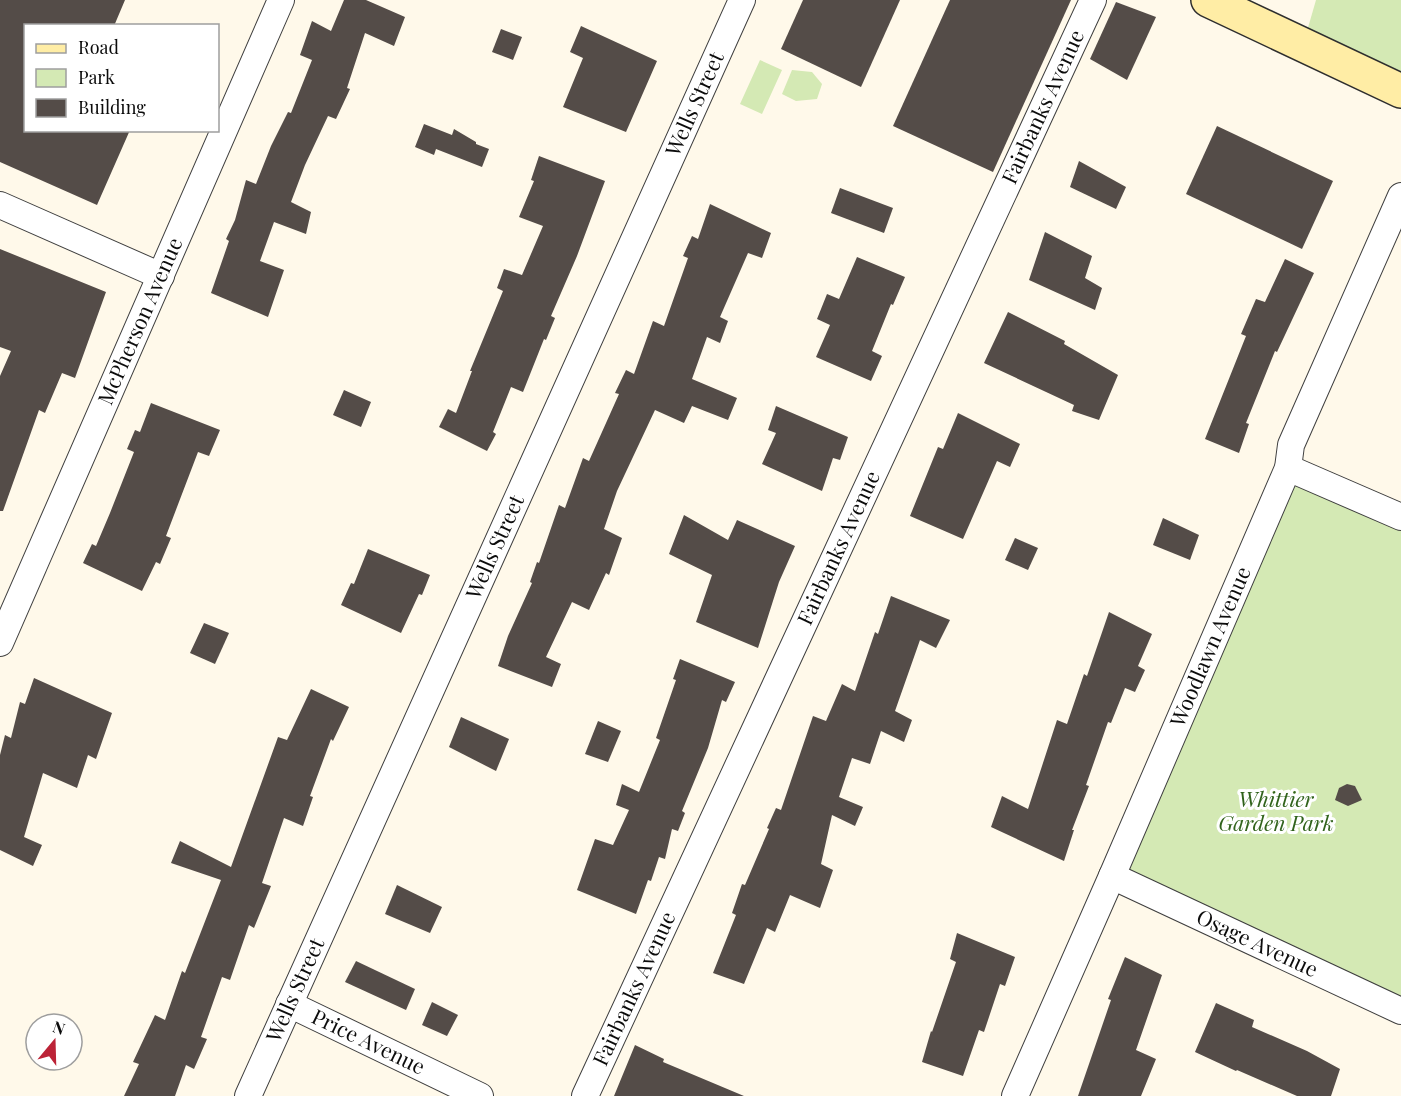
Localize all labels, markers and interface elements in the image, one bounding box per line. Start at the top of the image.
legend [24,24,219,132]
street label: Fairbanks Avenue [994,25,1089,188]
text: Road [78,35,119,59]
street label: Wells Street [657,46,729,161]
text: Park [78,65,115,89]
text: Building [78,95,146,119]
street label: McPherson Avenue [90,233,188,409]
street label: Fairbanks Avenue [789,466,885,629]
street label: Wells Street [458,489,529,604]
street label: Woodlawn Avenue [1162,562,1256,731]
park label: Whittier Garden Park [1218,784,1334,836]
street label: Osage Avenue [1193,902,1323,982]
street label: Fairbanks Avenue [585,907,681,1070]
street label: Wells Street [258,932,330,1047]
street label: Price Avenue [308,1001,430,1080]
north arrow [24,1012,84,1072]
text: N [50,1016,68,1039]

